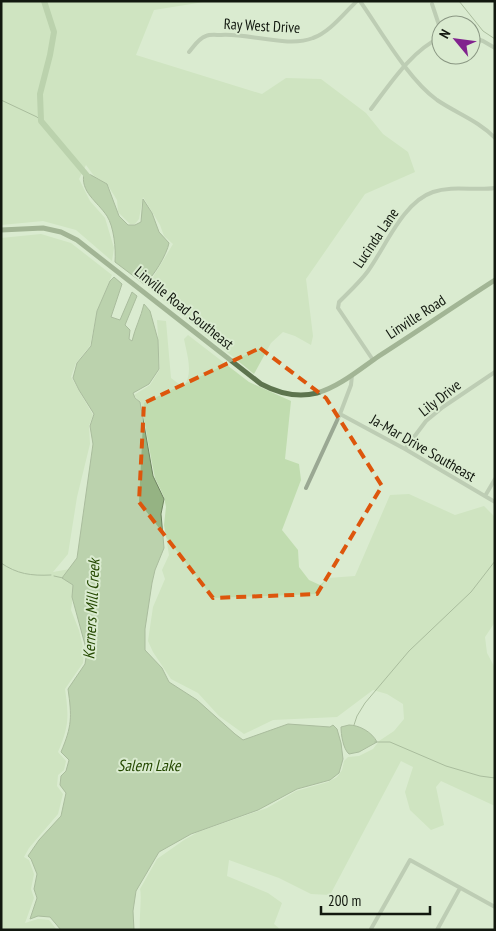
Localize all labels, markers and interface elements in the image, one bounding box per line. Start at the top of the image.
street label: Ray West Drive [223,14,301,37]
north arrow [431,15,481,65]
text: N [435,26,454,41]
street label: Lucinda Lane [349,204,403,271]
street label: Linville Road Southeast [131,262,238,353]
street label: Linville Road [382,290,449,343]
street label: Lily Drive [415,375,465,420]
street label: Ja-Mar Drive Southeast [366,409,479,485]
water label: Kerners Mill Creek [78,557,104,660]
water label: Salem Lake [118,755,182,775]
scale bar [321,884,430,916]
text: 200 m [328,891,361,910]

